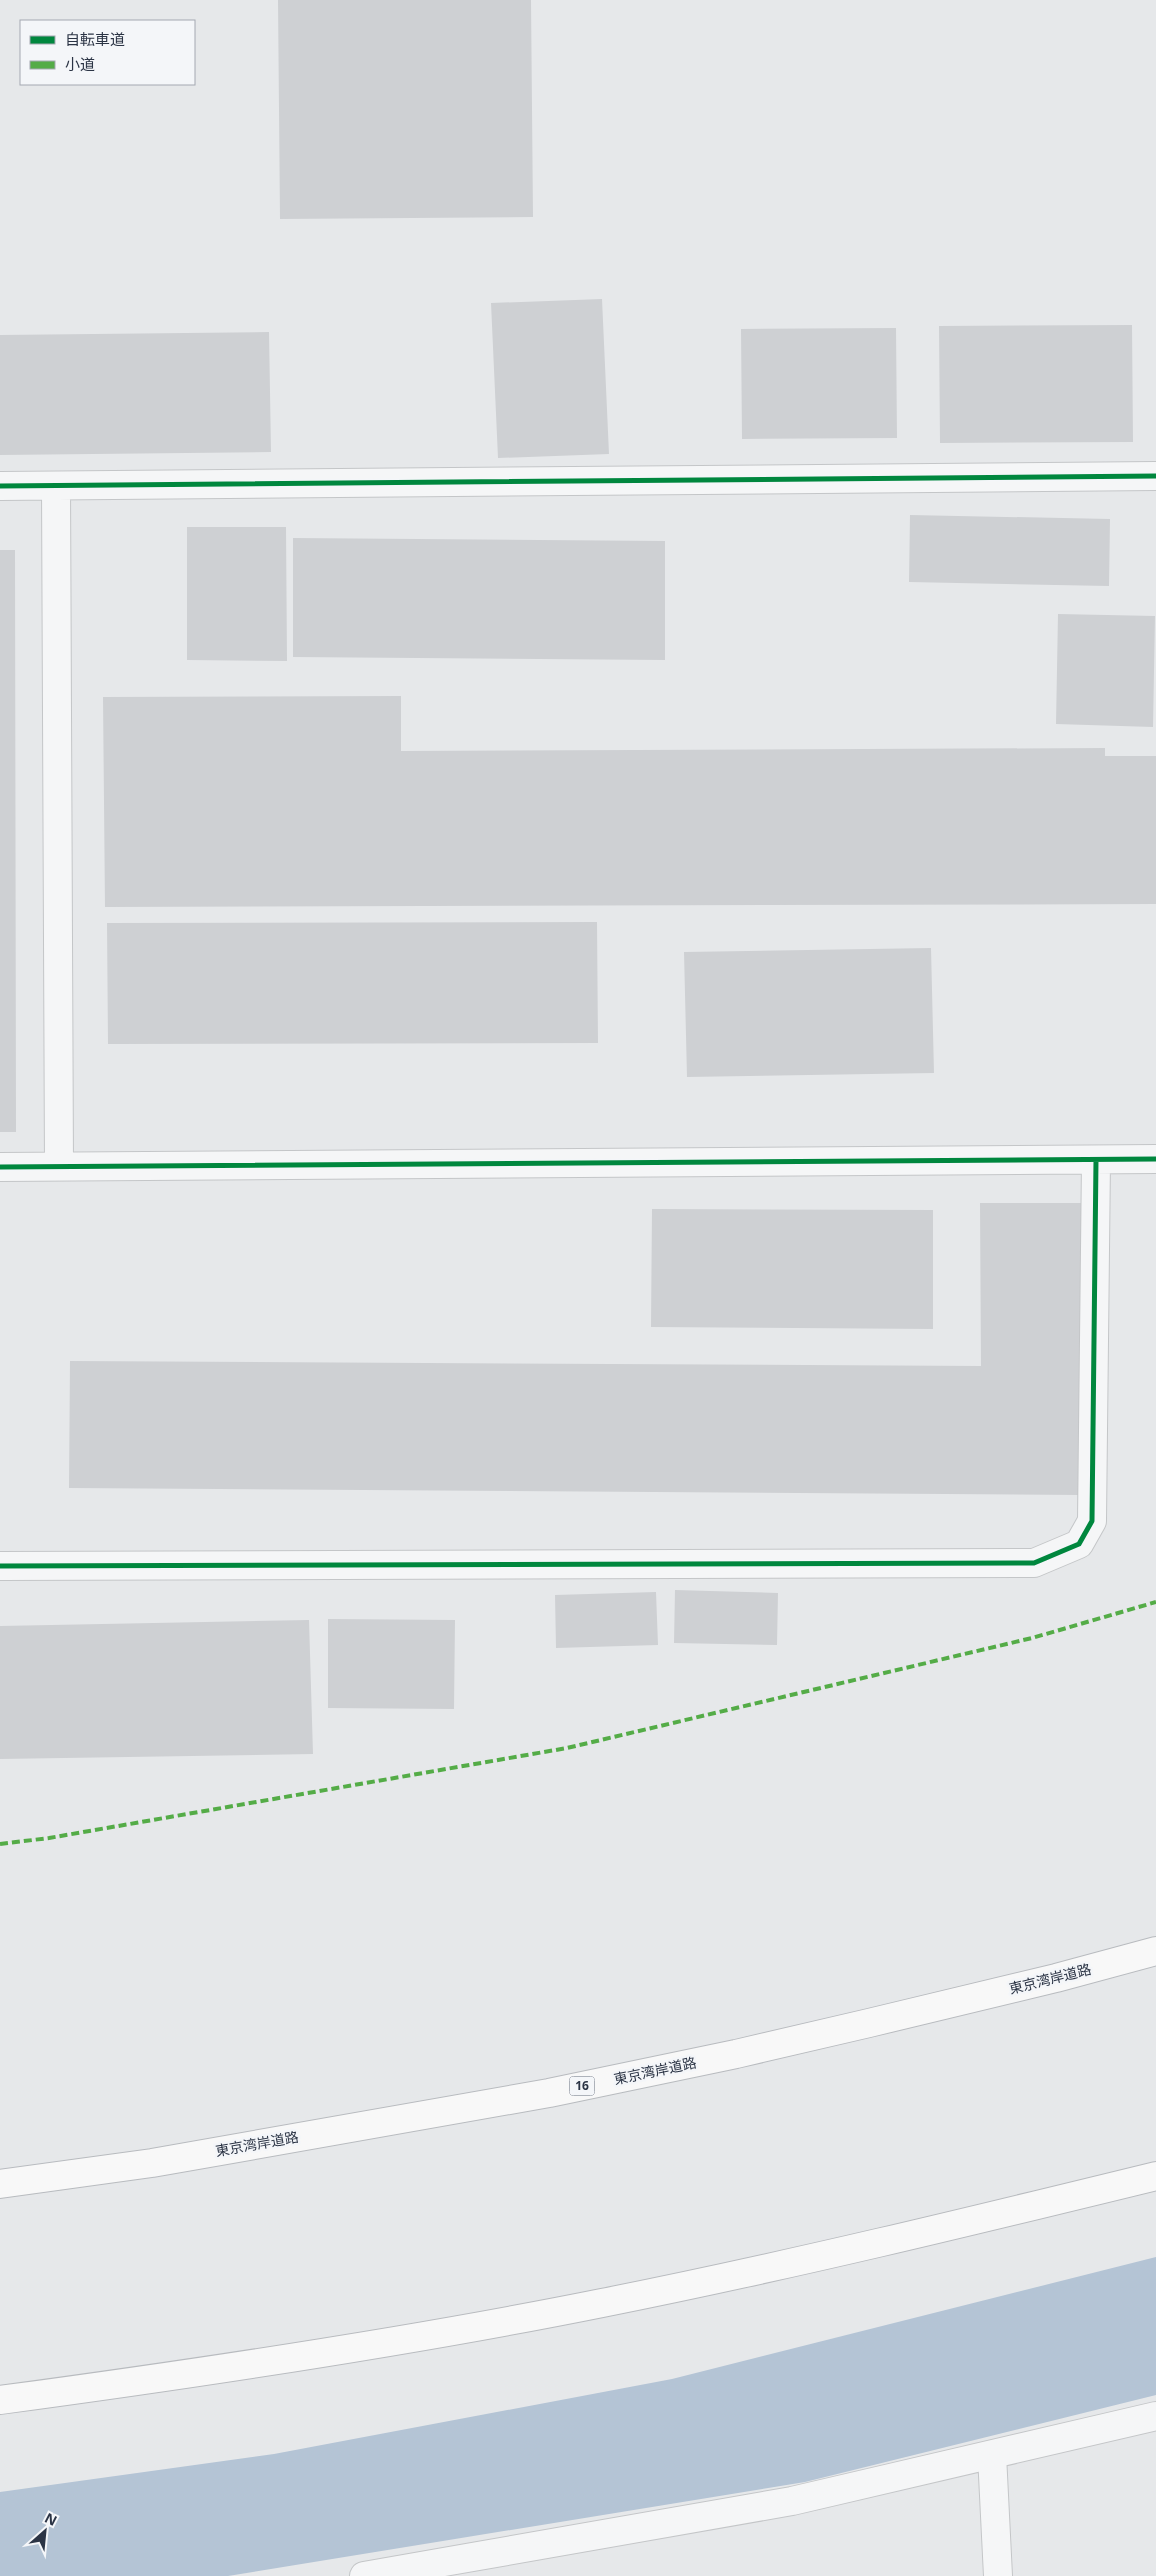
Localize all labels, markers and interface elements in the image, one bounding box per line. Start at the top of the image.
legend [20,20,195,85]
text: 自転車道 [65,29,125,49]
text: 小道 [65,54,95,74]
street label: 東京湾岸道路 [1007,1959,1093,1998]
street label: 東京湾岸道路 [612,2052,698,2089]
road number: 16 [570,2076,594,2096]
street label: 東京湾岸道路 [214,2127,300,2160]
north arrow [20,2506,70,2556]
text: N [42,2508,61,2530]

